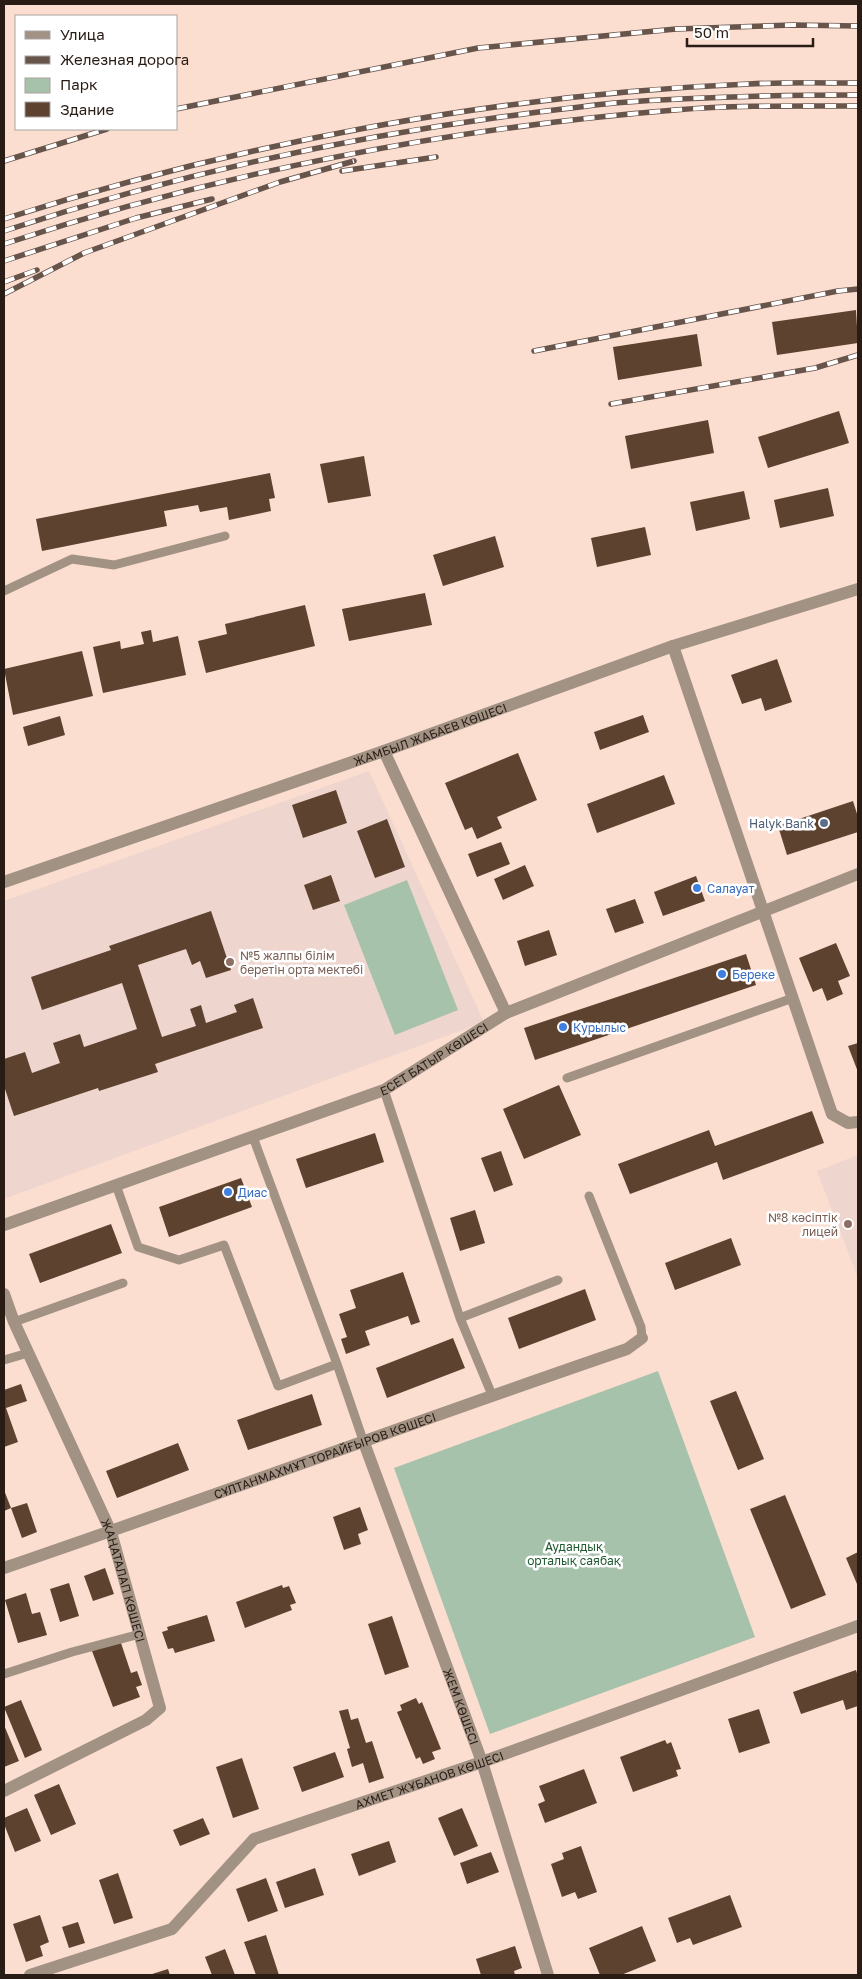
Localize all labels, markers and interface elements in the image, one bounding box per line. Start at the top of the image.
legend [15,15,178,130]
scale bar [687,15,813,47]
text: 50 m [694,23,729,41]
text: Улица [60,25,105,43]
text: Железная дорога [60,50,189,68]
text: Парк [60,75,98,93]
text: Здание [60,100,114,118]
street label: ЖАМБЫЛ ЖАБАЕВ КӨШЕСІ [351,699,509,769]
place label: Halyk Bank [749,816,814,831]
marker: Halyk Bank [818,817,830,829]
place label: Салауат [707,881,755,896]
marker: Салауат [691,882,703,894]
place label: №5 жалпы білім беретін орта мектебі [240,948,363,977]
marker: №5 жалпы білім беретін орта мектебі [224,956,236,968]
place label: Береке [732,967,775,982]
marker: Береке [716,968,728,980]
street label: ЕСЕТ БАТЫР КӨШЕСІ [378,1019,491,1098]
place label: Курылыс [573,1020,627,1035]
marker: Курылыс [557,1021,569,1033]
place label: Диас [238,1185,268,1200]
marker: Диас [222,1186,234,1198]
place label: №8 кәсіптік лицей [768,1210,838,1239]
marker: №8 кәсіптік лицей [842,1218,854,1230]
street label: СҰЛТАНМАХМҰТ ТОРАЙҒЫРОВ КӨШЕСІ [212,1409,438,1502]
street label: ЖАҢАТАЛАП КӨШЕСІ [98,1516,149,1644]
park label: Аудандық орталық саябақ [527,1539,621,1568]
street label: ЖЕМ КӨШЕСІ [441,1666,482,1747]
street label: АХМЕТ ЖҰБАНОВ КӨШЕСІ [353,1747,506,1812]

